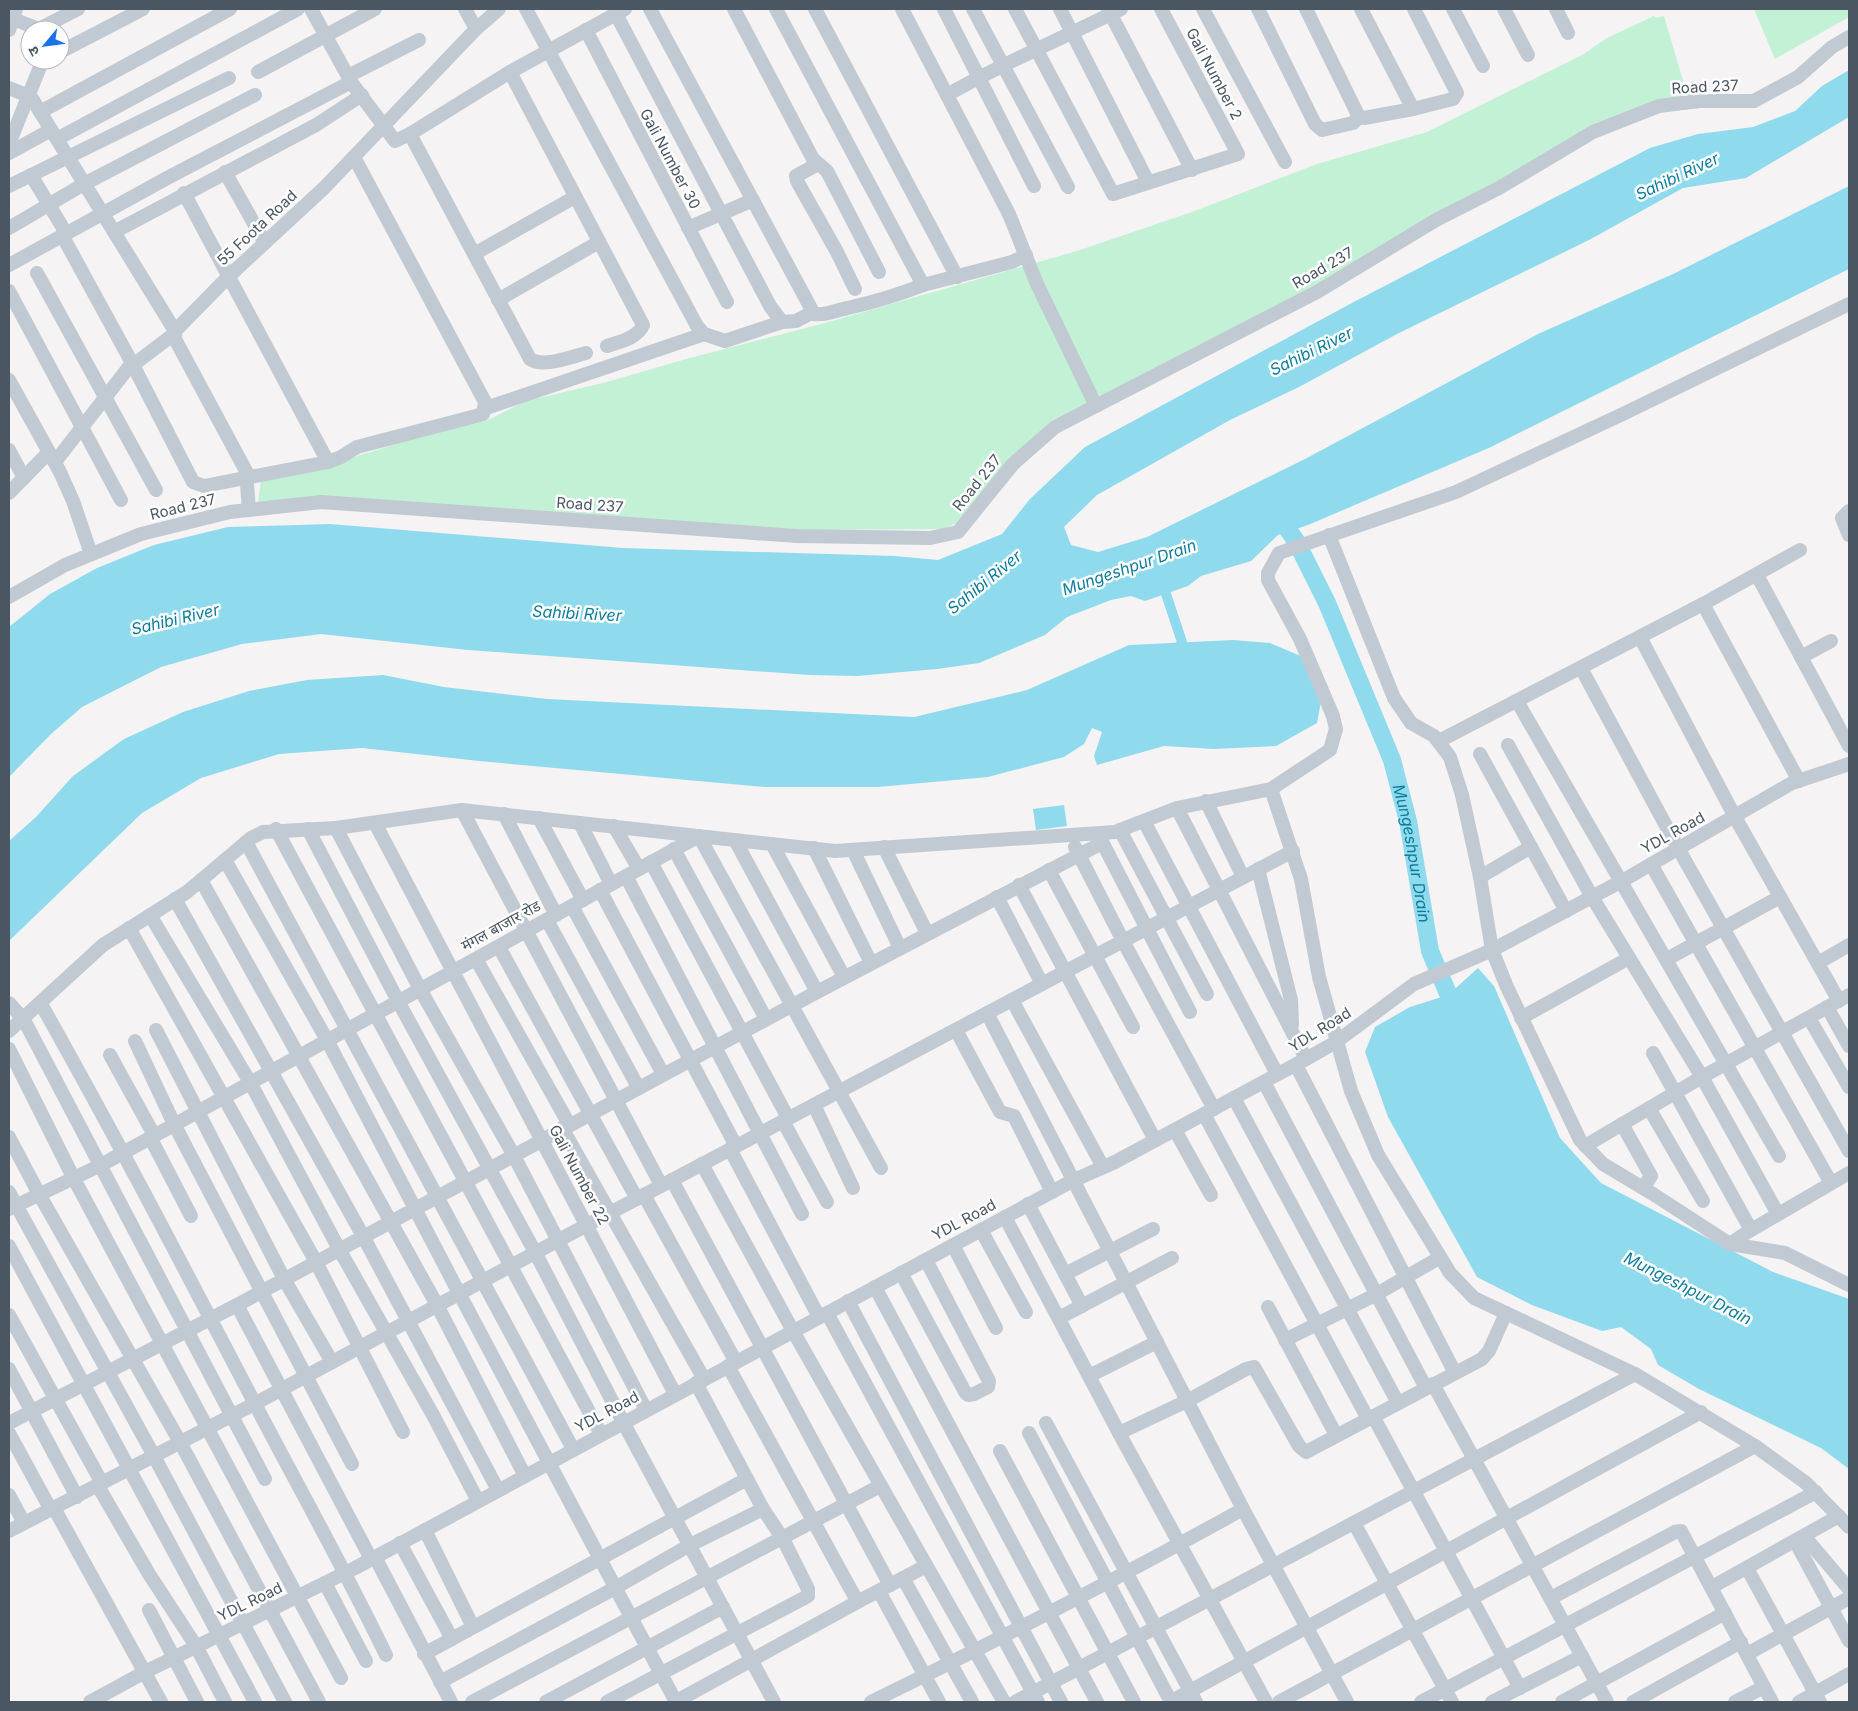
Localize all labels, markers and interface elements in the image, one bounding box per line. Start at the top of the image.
north arrow [20,20,70,70]
street label: Gali Number 2 [1182,25,1247,123]
text: उ [23,43,43,59]
street label: Road 237 [1671,75,1739,98]
street label: Gali Number 30 [636,105,705,212]
water label: Sahibi River [1632,148,1723,204]
street label: 55 Foota Road [213,186,301,270]
street label: Road 237 [1289,243,1357,293]
water label: Sahibi River [1266,322,1357,380]
street label: Road 237 [948,451,1005,515]
street label: Road 237 [148,489,218,524]
street label: Road 237 [556,493,624,516]
water label: Mungeshpur Drain [1059,535,1199,599]
water label: Sahibi River [943,545,1026,618]
water label: Sahibi River [129,599,222,639]
water label: Sahibi River [532,601,623,625]
water label: Mungeshpur Drain [1389,782,1435,924]
street label: YDL Road [1638,807,1708,858]
street label: मंगल बाजार रोड [458,896,545,955]
street label: YDL Road [1285,1003,1354,1056]
street label: Gali Number 22 [545,1122,614,1228]
street label: YDL Road [928,1195,999,1244]
water label: Mungeshpur Drain [1621,1247,1755,1329]
street label: YDL Road [571,1387,642,1436]
street label: YDL Road [214,1578,285,1625]

